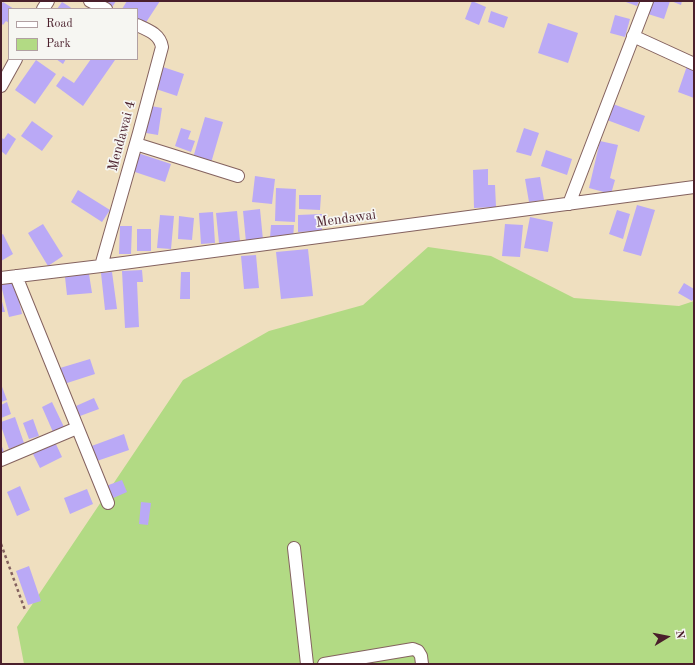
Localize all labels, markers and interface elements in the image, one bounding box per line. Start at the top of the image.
legend [8,8,138,60]
text: Road [46,18,73,30]
text: Park [46,38,71,50]
street label: Mendawai 4 [104,99,140,173]
street label: Mendawai [315,206,377,232]
north arrow [647,617,687,657]
text: N [673,630,685,640]

